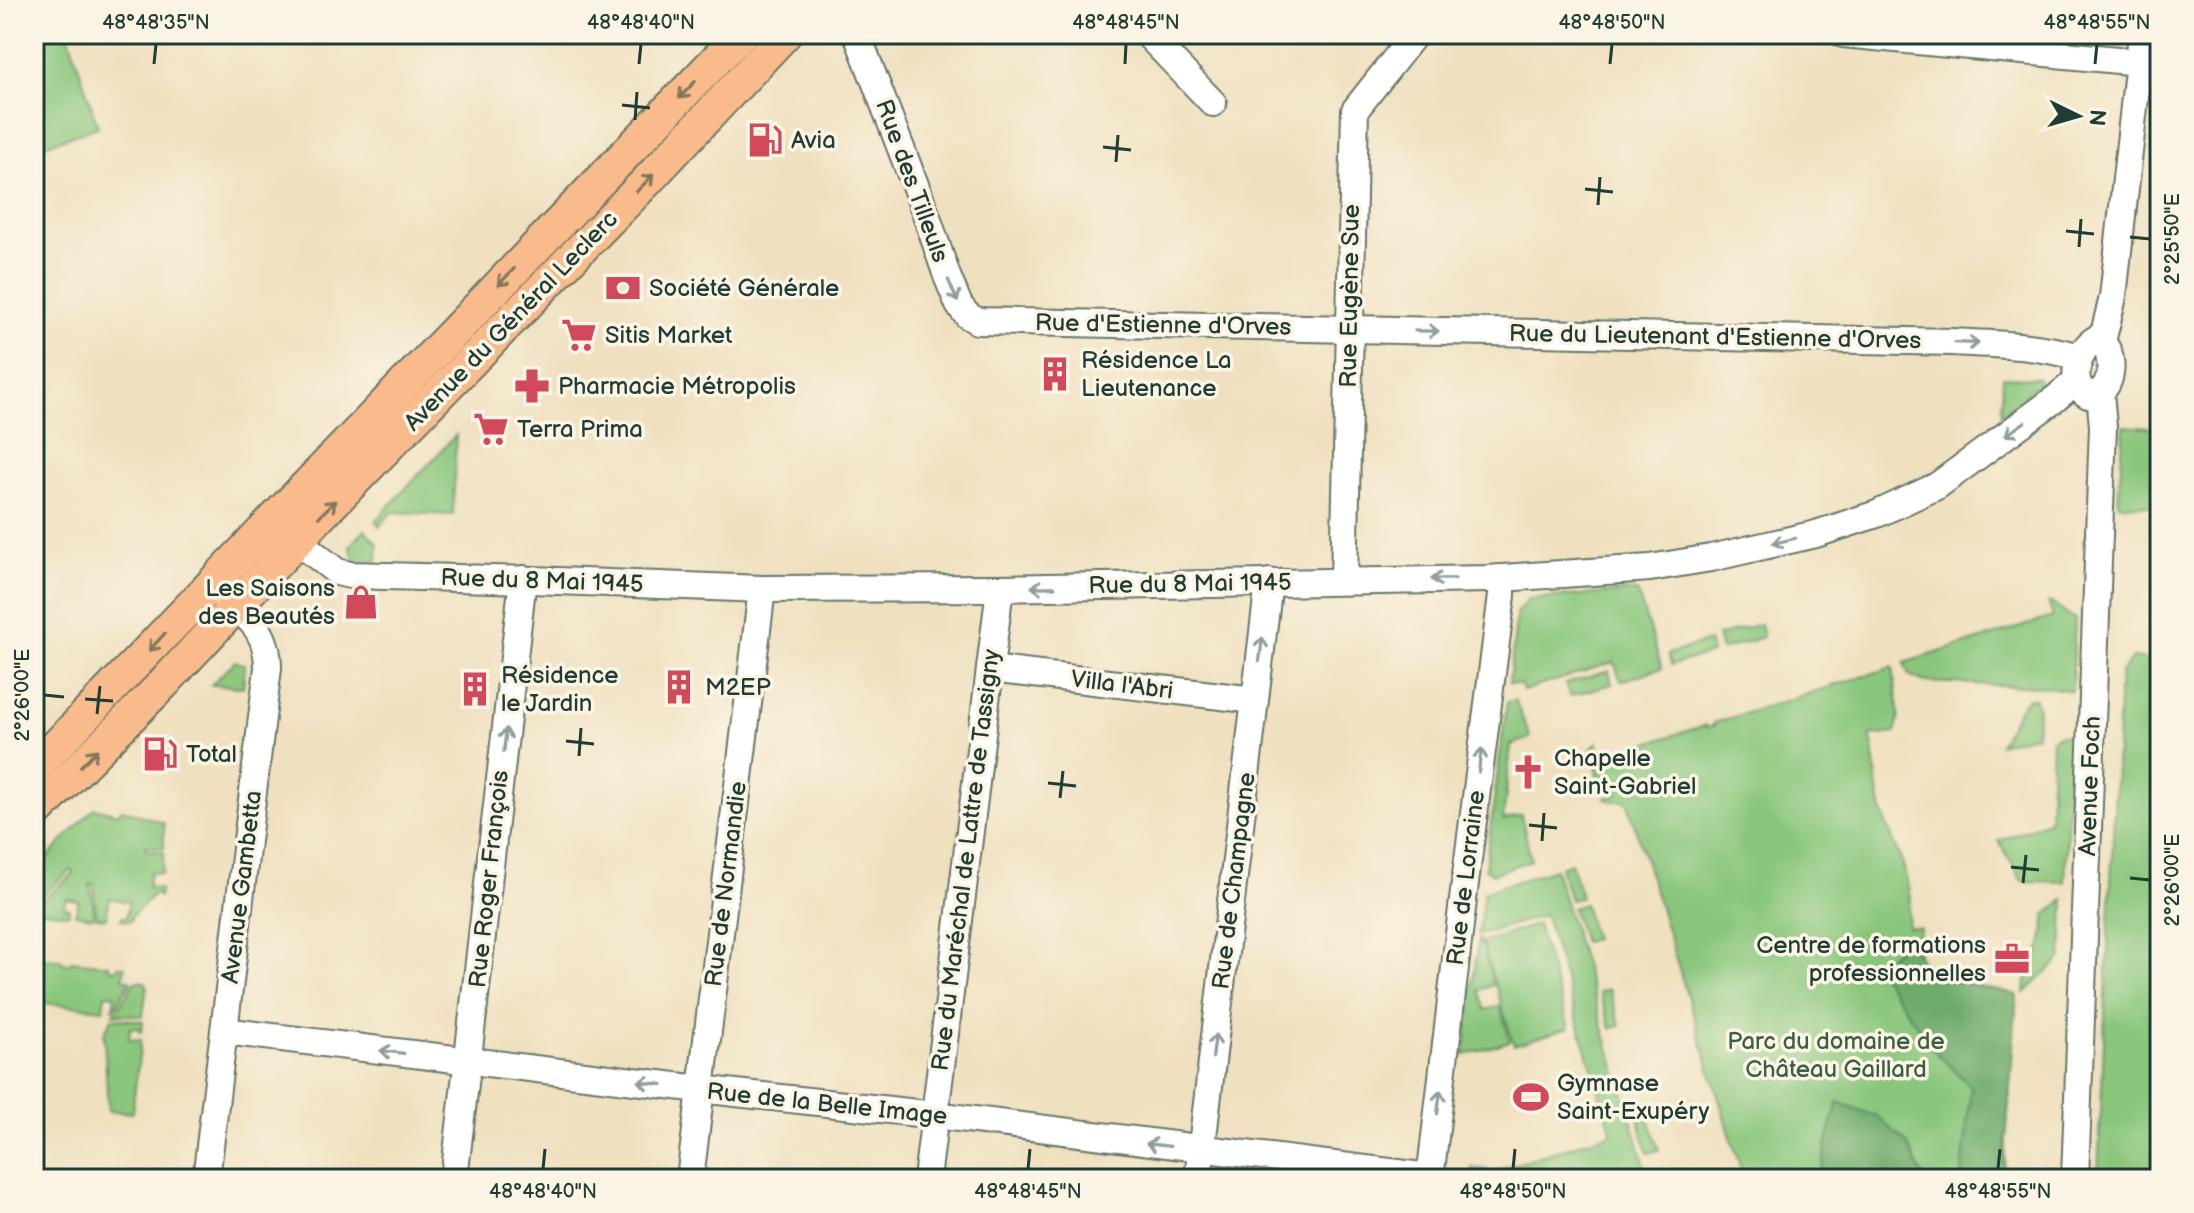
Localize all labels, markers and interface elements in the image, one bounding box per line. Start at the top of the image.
text: 48°48'35"N [102,11,210,35]
text: 48°48'40"N [587,11,695,35]
text: 48°48'45"N [1072,11,1180,35]
text: 48°48'50"N [1558,11,1666,35]
text: 48°48'55"N [2044,11,2150,35]
north arrow [2038,76,2118,156]
one-way arrow [677,80,696,100]
street label: Rue des Tilleuls [869,96,955,267]
text: N [2082,108,2111,127]
fuel station icon: Avia [746,121,784,159]
place label: Avia [791,126,836,155]
one-way arrow [635,173,654,193]
text: 2°25'50"E [2161,193,2185,285]
street label: Rue Eugène Sue [1334,204,1366,388]
street label: Avenue du Général Leclerc [398,205,624,437]
one-way arrow [497,267,516,287]
bank icon: Société Générale [604,269,642,307]
place label: Société Générale [649,274,839,303]
one-way arrow [947,278,961,302]
street label: Rue d'Estienne d'Orves [1035,308,1292,342]
supermarket icon: Sitis Market [560,316,598,354]
street label: Rue du Lieutenant d'Estienne d'Orves [1509,319,1922,355]
place label: Sitis Market [605,321,733,350]
one-way arrow [1413,324,1440,339]
one-way arrow [1953,335,1980,350]
place label: Résidence La Lieutenance [1081,346,1232,403]
building icon: Résidence La Lieutenance [1036,355,1074,393]
pharmacy icon: Pharmacie Métropolis [513,367,551,405]
place label: Pharmacie Métropolis [558,372,796,401]
supermarket icon: Terra Prima [472,410,510,448]
place label: Terra Prima [517,415,643,444]
one-way arrow [2004,421,2026,437]
one-way arrow [317,500,336,519]
one-way arrow [1771,534,1797,549]
street label: Rue du 8 Mai 1945 [440,563,644,599]
street label: Rue du 8 Mai 1945 [1088,568,1292,600]
one-way arrow [1430,571,1457,587]
place label: Les Saisons des Beautés [198,574,335,631]
one-way arrow [1030,580,1057,595]
shop icon: Les Saisons des Beautés [342,583,380,621]
one-way arrow [148,632,166,652]
one-way arrow [1254,637,1269,662]
street label: Rue du Maréchal de Lattre de Tassigny [926,647,1006,1073]
text: 2°26'00"E [11,648,35,742]
place label: Résidence le Jardin [501,661,619,718]
street label: Villa l'Abri [1069,664,1175,706]
building icon: M2EP [660,668,698,706]
building icon: Résidence le Jardin [456,670,494,708]
place label: M2EP [705,673,771,702]
street label: Avenue Foch [2073,715,2107,857]
one-way arrow [497,727,512,754]
fuel station icon: Total [141,735,179,773]
place label: Total [186,740,237,769]
place label: Chapelle Saint-Gabriel [1554,744,1696,801]
one-way arrow [1473,747,1488,774]
one-way arrow [79,749,98,768]
church icon: Chapelle Saint-Gabriel [1509,753,1547,791]
street label: Rue Roger François [463,769,515,989]
street label: Rue de Champagne [1206,771,1262,991]
street label: Rue de Normandie [699,780,753,988]
street label: Avenue Gambetta [216,789,268,985]
street label: Rue de Lorraine [1441,789,1491,967]
text: 2°26'00"E [2161,833,2185,927]
place label: Centre de formations professionnelles [1756,931,1986,988]
office icon: Centre de formations professionnelles [1993,940,2031,978]
park label: Parc du domaine de Château Gaillard [1727,1027,1945,1084]
one-way arrow [1207,1033,1222,1060]
one-way arrow [379,1044,406,1059]
place label: Gymnase Saint-Exupéry [1557,1069,1709,1126]
one-way arrow [637,1076,664,1091]
street label: Rue de la Belle Image [705,1077,949,1131]
sports icon: Gymnase Saint-Exupéry [1512,1078,1550,1116]
one-way arrow [1432,1089,1447,1115]
one-way arrow [1146,1137,1171,1152]
text: 48°48'40"N [489,1180,597,1204]
text: 48°48'45"N [974,1180,1082,1204]
text: 48°48'50"N [1459,1180,1567,1204]
text: 48°48'55"N [1945,1180,2051,1204]

